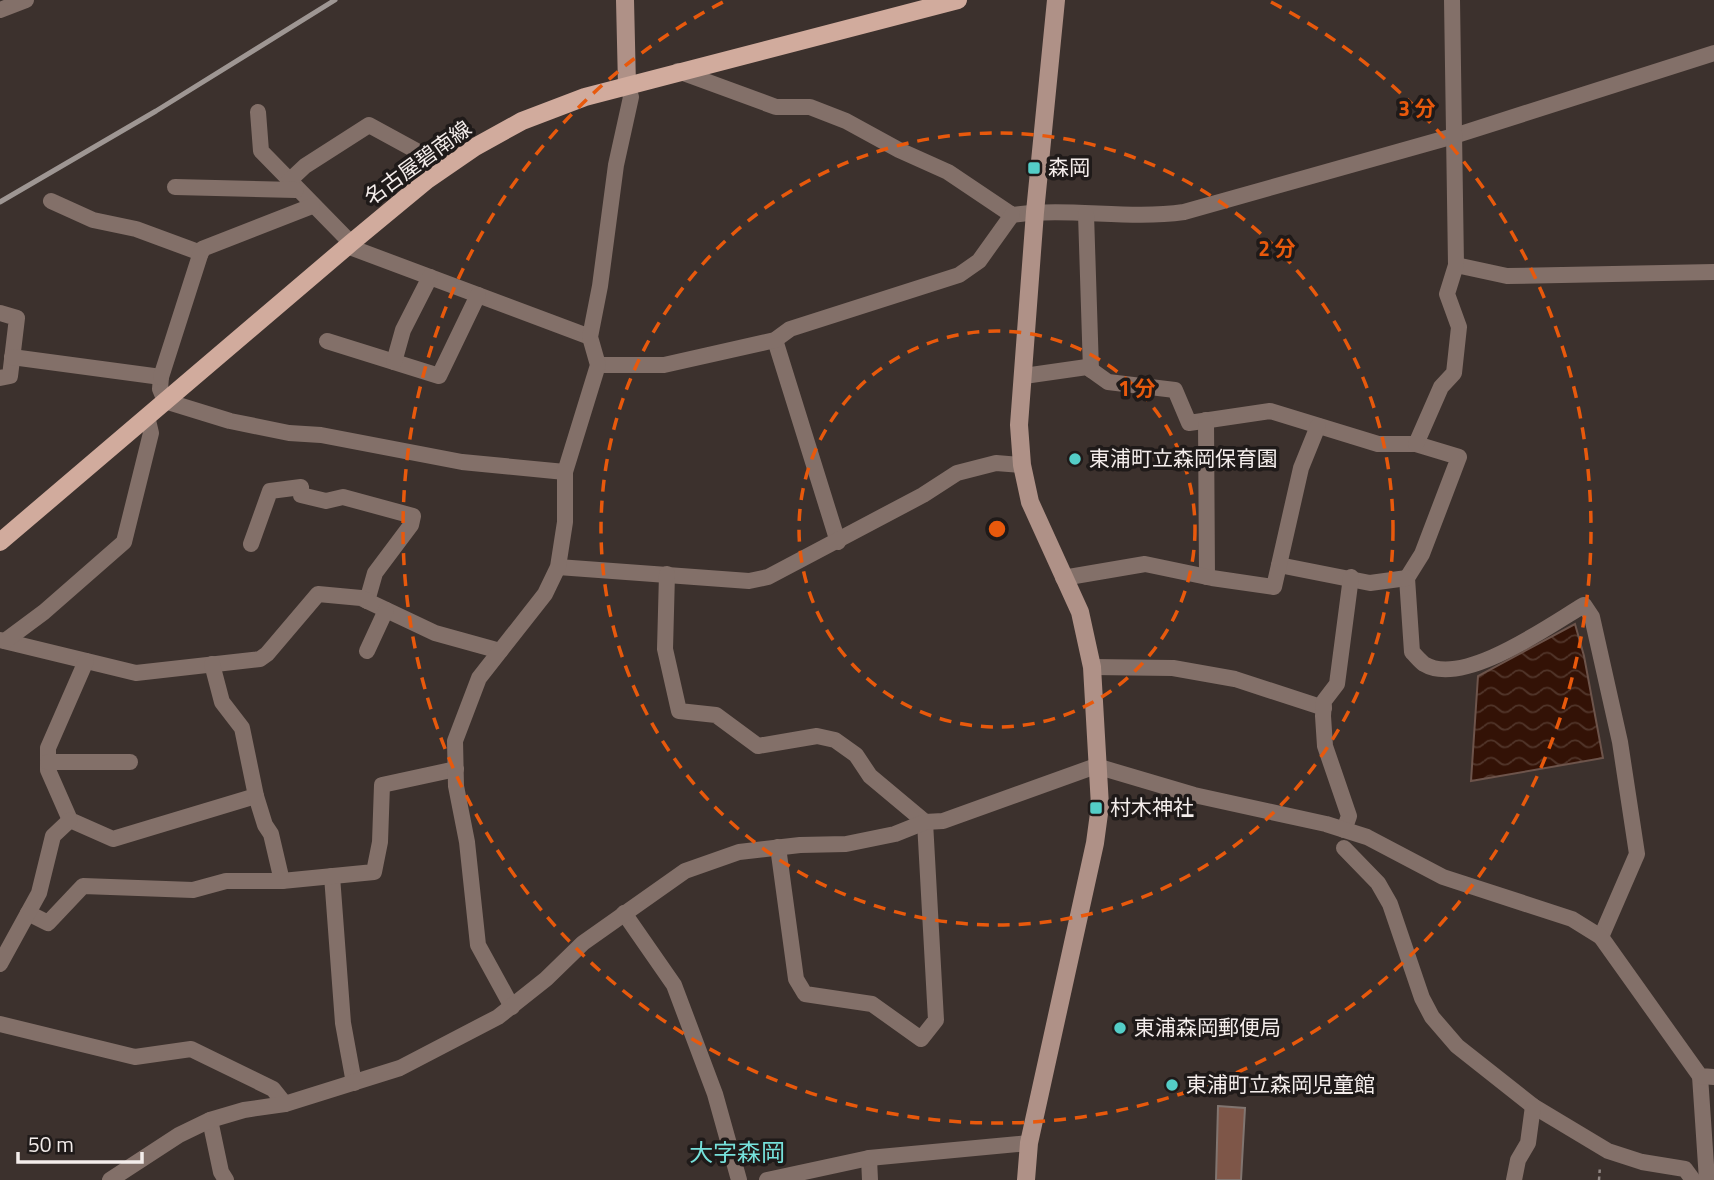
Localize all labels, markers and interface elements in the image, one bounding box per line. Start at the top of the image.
text: 3 分 [1398,92,1436,124]
street label: 名古屋碧南線 [357,112,478,212]
place label: 森岡 [1048,151,1090,183]
marker: 森岡 [1026,160,1042,176]
text: 2 分 [1258,232,1296,264]
text: 1 分 [1118,372,1156,404]
place label: 東浦町立森岡保育園 [1089,442,1278,474]
marker: 東浦町立森岡保育園 [1067,451,1083,467]
centre of rings [985,517,1009,541]
place label: 村木神社 [1110,791,1194,823]
marker: 村木神社 [1088,800,1104,816]
place label: 東浦森岡郵便局 [1134,1011,1281,1043]
marker: 東浦森岡郵便局 [1112,1020,1128,1036]
place label: 東浦町立森岡児童館 [1186,1068,1375,1100]
marker: 東浦町立森岡児童館 [1164,1077,1180,1093]
scale bar [18,1120,142,1164]
text: 50 m [28,1128,74,1160]
district label: 大字森岡 [689,1134,785,1170]

